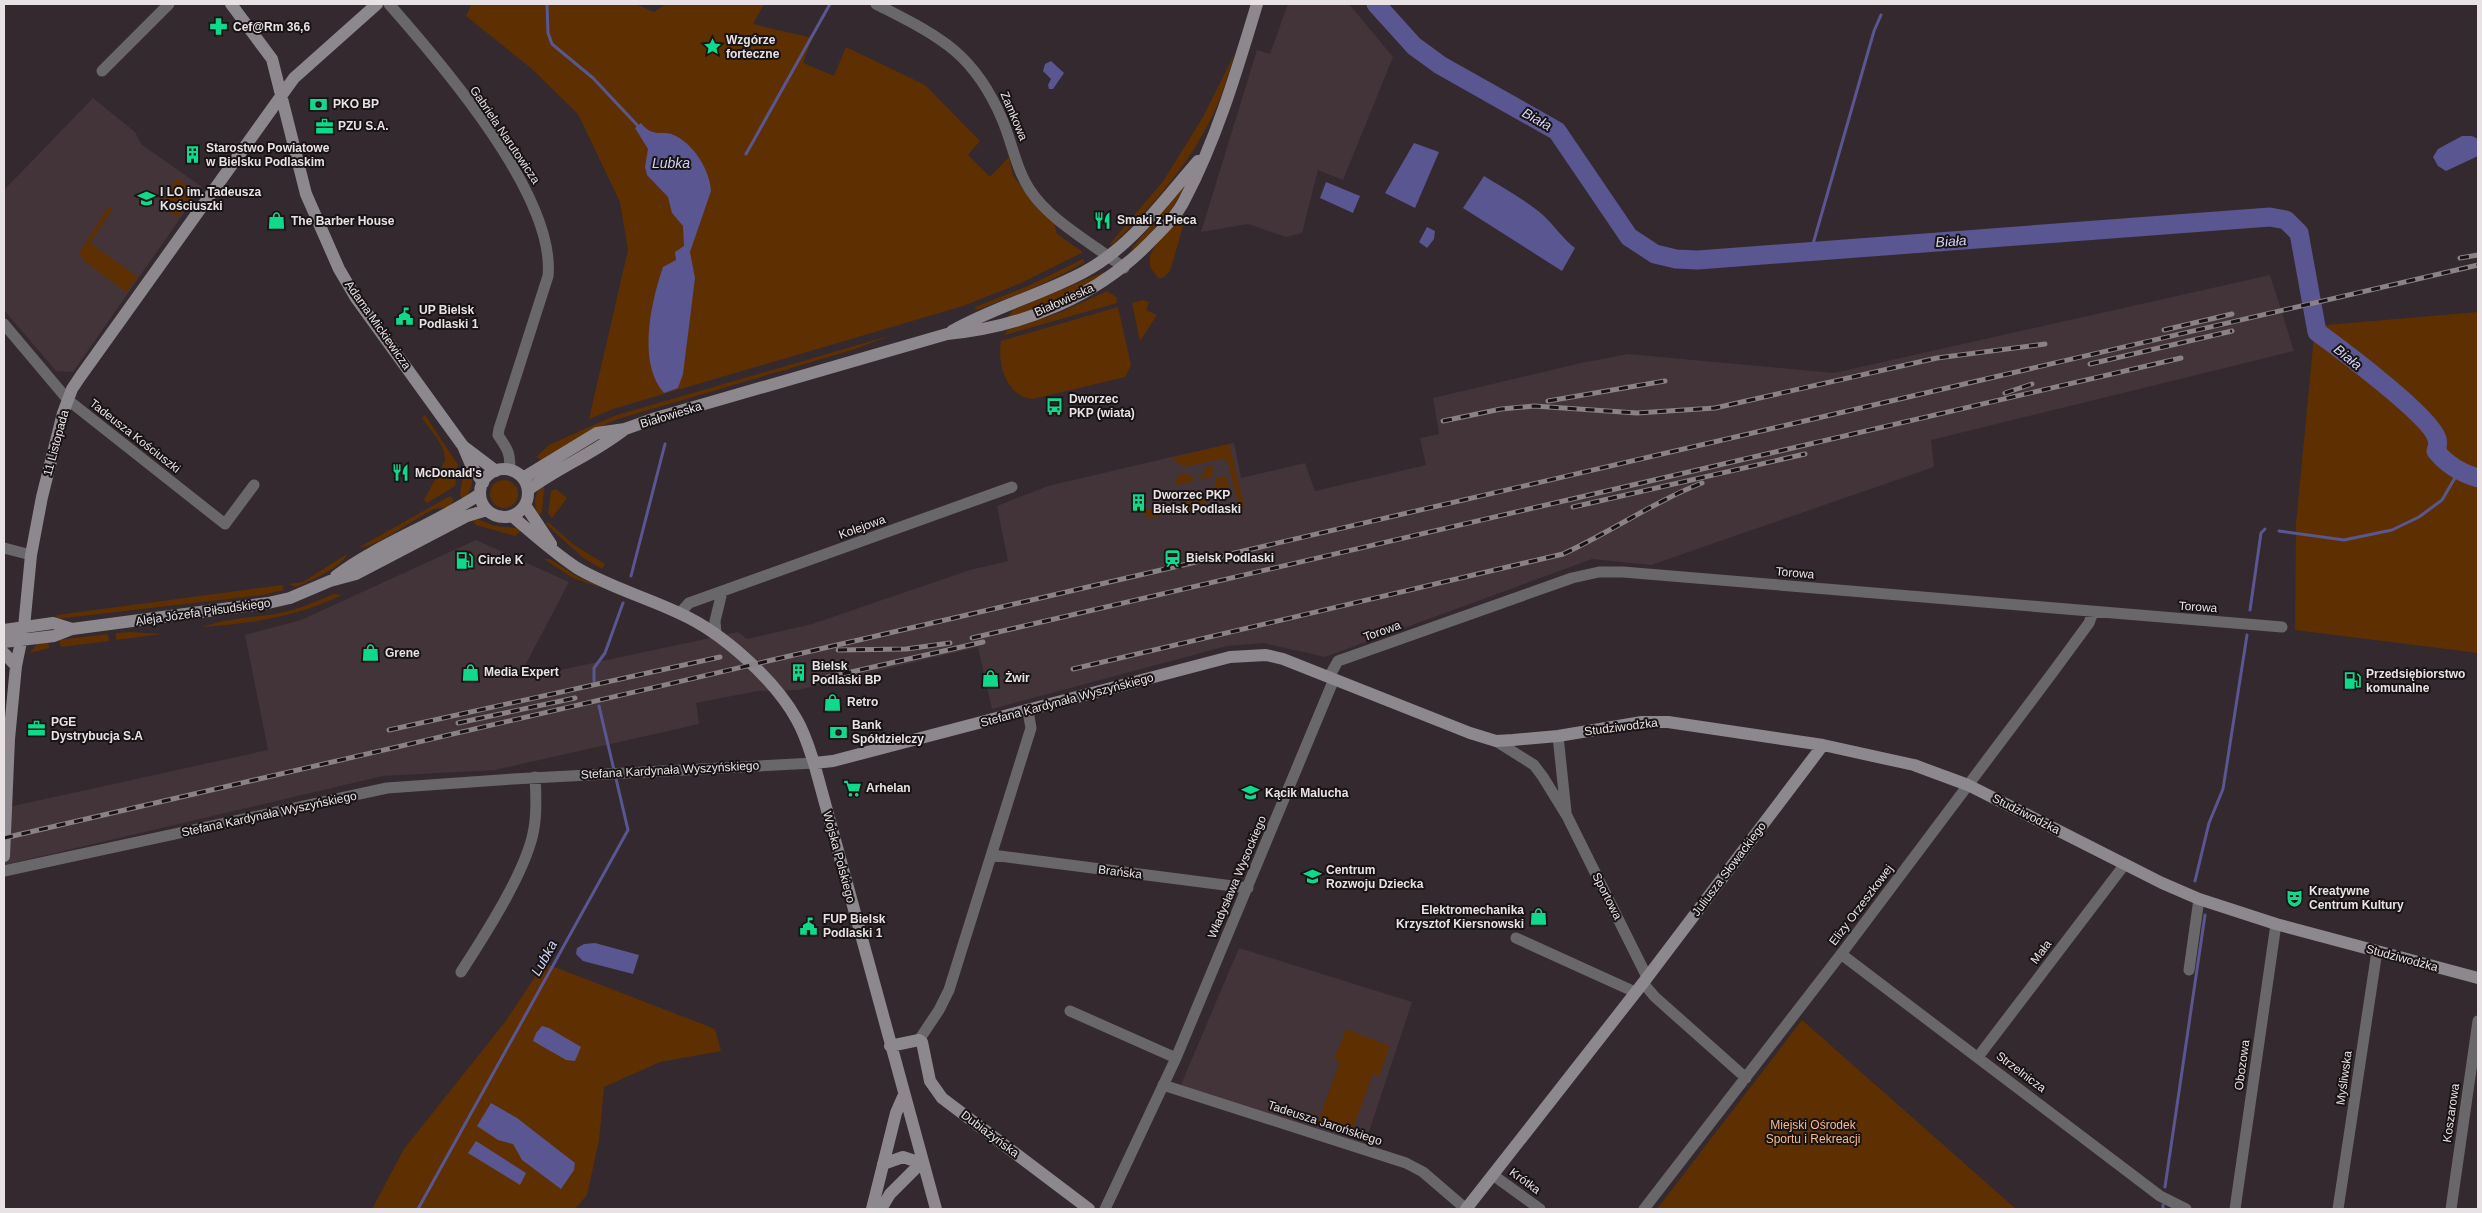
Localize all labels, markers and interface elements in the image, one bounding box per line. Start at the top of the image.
pharmacy icon: Cef@Rm 36,6 [209,17,229,37]
place label: Cef@Rm 36,6 [233,20,310,34]
place label: Wzgórze forteczne [726,33,780,61]
place icon: Wzgórze forteczne [702,37,722,57]
street label: Gabriela Narutowicza [467,84,543,187]
street label: Zamkowa [997,89,1031,143]
bank icon: PKO BP [309,94,329,114]
place label: PKO BP [333,97,379,111]
water label: Biała [1520,104,1555,134]
office icon: PZU S.A. [314,116,334,136]
place label: PZU S.A. [338,119,389,133]
place label: Starostwo Powiatowe w Bielsku Podlaskim [205,141,330,169]
building icon: Starostwo Powiatowe w Bielsku Podlaskim [182,145,202,165]
water label: Lubka [652,155,690,171]
place label: I LO im. Tadeusza Kościuszki [160,185,261,213]
school or university icon: I LO im. Tadeusza Kościuszki [136,189,156,209]
restaurant icon: Smaki z Pieca [1093,210,1113,230]
shop icon: The Barber House [267,211,287,231]
place label: Smaki z Pieca [1117,213,1197,227]
place label: The Barber House [291,214,395,228]
water label: Biała [1935,232,1967,250]
street label: Adama Mickiewicza [342,278,414,372]
street label: Białowieska [1032,281,1096,319]
place label: UP Bielsk Podlaski 1 [419,303,479,331]
public building icon: UP Bielsk Podlaski 1 [395,307,415,327]
water label: Biała [2331,341,2365,373]
place label: Dworzec PKP (wiata) [1069,392,1135,420]
street label: Tadeusza Kościuszki [87,396,183,476]
bus stop icon: Dworzec PKP (wiata) [1045,396,1065,416]
street label: Białowieska [639,399,704,431]
street label: 11 Listopada [40,408,72,478]
restaurant icon: McDonald's [391,463,411,483]
place label: McDonald's [415,466,482,480]
place label: Dworzec PKP Bielsk Podlaski [1153,488,1241,516]
building icon: Dworzec PKP Bielsk Podlaski [1129,492,1149,512]
street label: Kolejowa [837,512,888,542]
station icon: Bielsk Podlaski [1162,548,1182,568]
fuel station icon: Circle K [454,550,474,570]
place label: Bielsk Podlaski [1186,551,1274,565]
place label: Circle K [478,553,524,567]
street label: Torowa [1775,564,1815,582]
street label: Aleja Józefa Piłsudskiego [135,596,272,628]
street label: Torowa [2178,599,2218,615]
street label: Torowa [1361,618,1403,644]
shop icon: Grene [361,643,381,663]
place label: Grene [385,646,420,660]
place label: Bielsk Podlaski BP [812,659,881,687]
shop icon: Media Expert [460,662,480,682]
building icon: Bielsk Podlaski BP [788,663,808,683]
place label: Media Expert [484,665,559,679]
place label: Przedsiębiorstwo komunalne [2366,667,2465,695]
shop icon: Żwir [981,668,1001,688]
street label: Stefana Kardynała Wyszyńskiego [979,670,1155,730]
place label: Żwir [1005,670,1030,685]
fuel station icon: Przedsiębiorstwo komunalne [2342,671,2362,691]
shop icon: Retro [823,692,843,712]
place label: Retro [847,695,878,709]
place label: PGE Dystrybucja S.A [51,715,143,743]
street label: Studziwodzka [1583,716,1659,738]
place label: Bank Spółdzielczy [852,718,924,746]
office icon: PGE Dystrybucja S.A [27,719,47,739]
bank icon: Bank Spółdzielczy [828,722,848,742]
street label: Stefana Kardynała Wyszyńskiego [580,758,760,782]
supermarket icon: Arhelan [842,778,862,798]
place label: Arhelan [866,781,911,795]
school or university icon: Kącik Malucha [1241,783,1261,803]
place label: Kącik Malucha [1265,786,1349,800]
street label: Stefana Kardynała Wyszyńskiego [180,789,358,839]
street label: Studziwodzka [1990,791,2062,837]
street label: Wojska Polskiego [820,810,858,905]
street label: Władysława Wysockiego [1205,813,1269,940]
street label: Juliusza Słowackiego [1689,819,1769,919]
street label: Brańska [1097,862,1143,882]
street label: Elizy Orzeszkowej [1826,862,1896,948]
place label: Centrum Rozwoju Dziecka [1326,863,1424,891]
school or university icon: Centrum Rozwoju Dziecka [1302,867,1322,887]
street label: Sportowa [1589,870,1625,922]
place label: Kreatywne Centrum Kultury [2309,884,2404,912]
theatre icon: Kreatywne Centrum Kultury [2285,888,2305,908]
place label: Elektromechanika Krzysztof Kiersnowski [1396,903,1524,931]
shop icon: Elektromechanika Krzysztof Kiersnowski [1528,907,1548,927]
place label: FUP Bielsk Podlaski 1 [823,912,886,940]
public building icon: FUP Bielsk Podlaski 1 [799,916,819,936]
water label: Lubka [528,937,560,979]
street label: Mała [2028,937,2055,967]
street label: Studziwodzka [2364,942,2440,974]
street label: Obozowa [2232,1039,2253,1091]
street label: Strzelnicza [1993,1049,2049,1095]
street label: Myśliwska [2333,1050,2355,1106]
street label: Koszarowa [2440,1082,2462,1143]
street label: Tadeusza Jarońskiego [1266,1098,1384,1148]
street label: Dubiażyńska [958,1108,1022,1160]
park label: Miejski Ośrodek Sportu i Rekreacji [1766,1118,1860,1146]
street label: Krótka [1507,1165,1543,1197]

